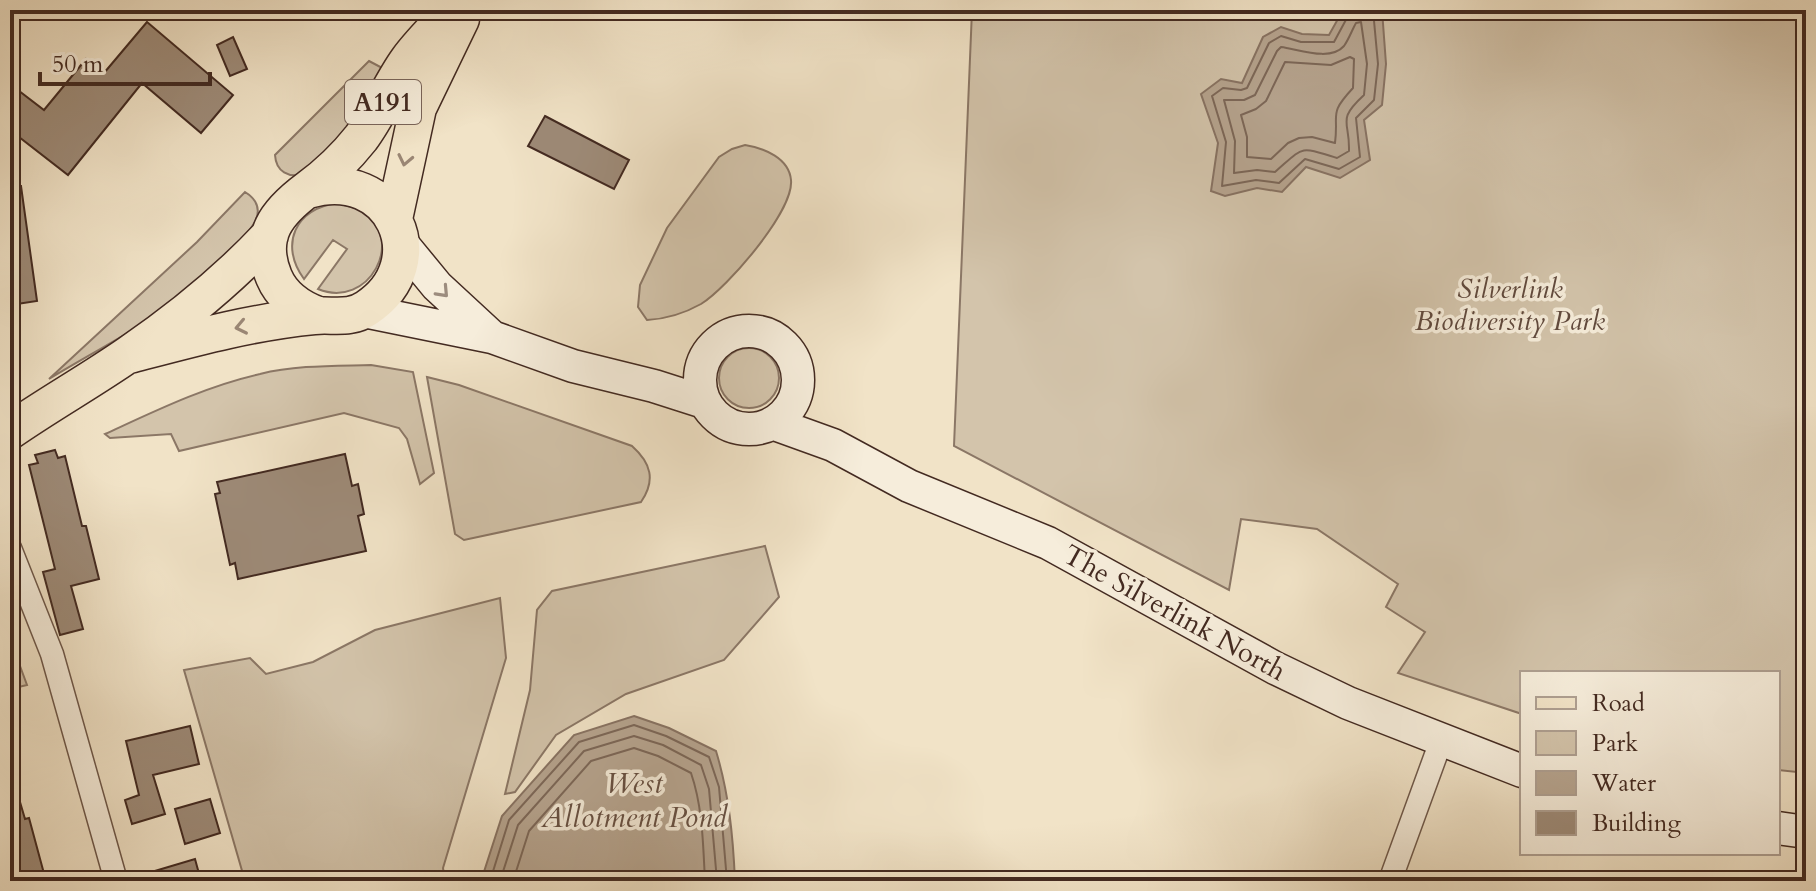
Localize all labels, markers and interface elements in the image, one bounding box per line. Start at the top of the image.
scale bar [40,36,210,86]
text: 50 m [52,48,104,81]
road number: A191 [345,80,421,124]
one-way arrow [397,152,414,166]
park label: Silverlink Biodiversity Park [1415,270,1605,340]
one-way arrow [433,283,448,297]
one-way arrow [235,318,249,335]
street label: The Silverlink North [1056,536,1293,690]
legend [1520,671,1780,855]
text: Road [1592,687,1645,720]
text: Park [1592,727,1638,760]
water label: West Allotment Pond [540,763,729,838]
text: Water [1591,767,1656,800]
text: Building [1592,807,1682,840]

